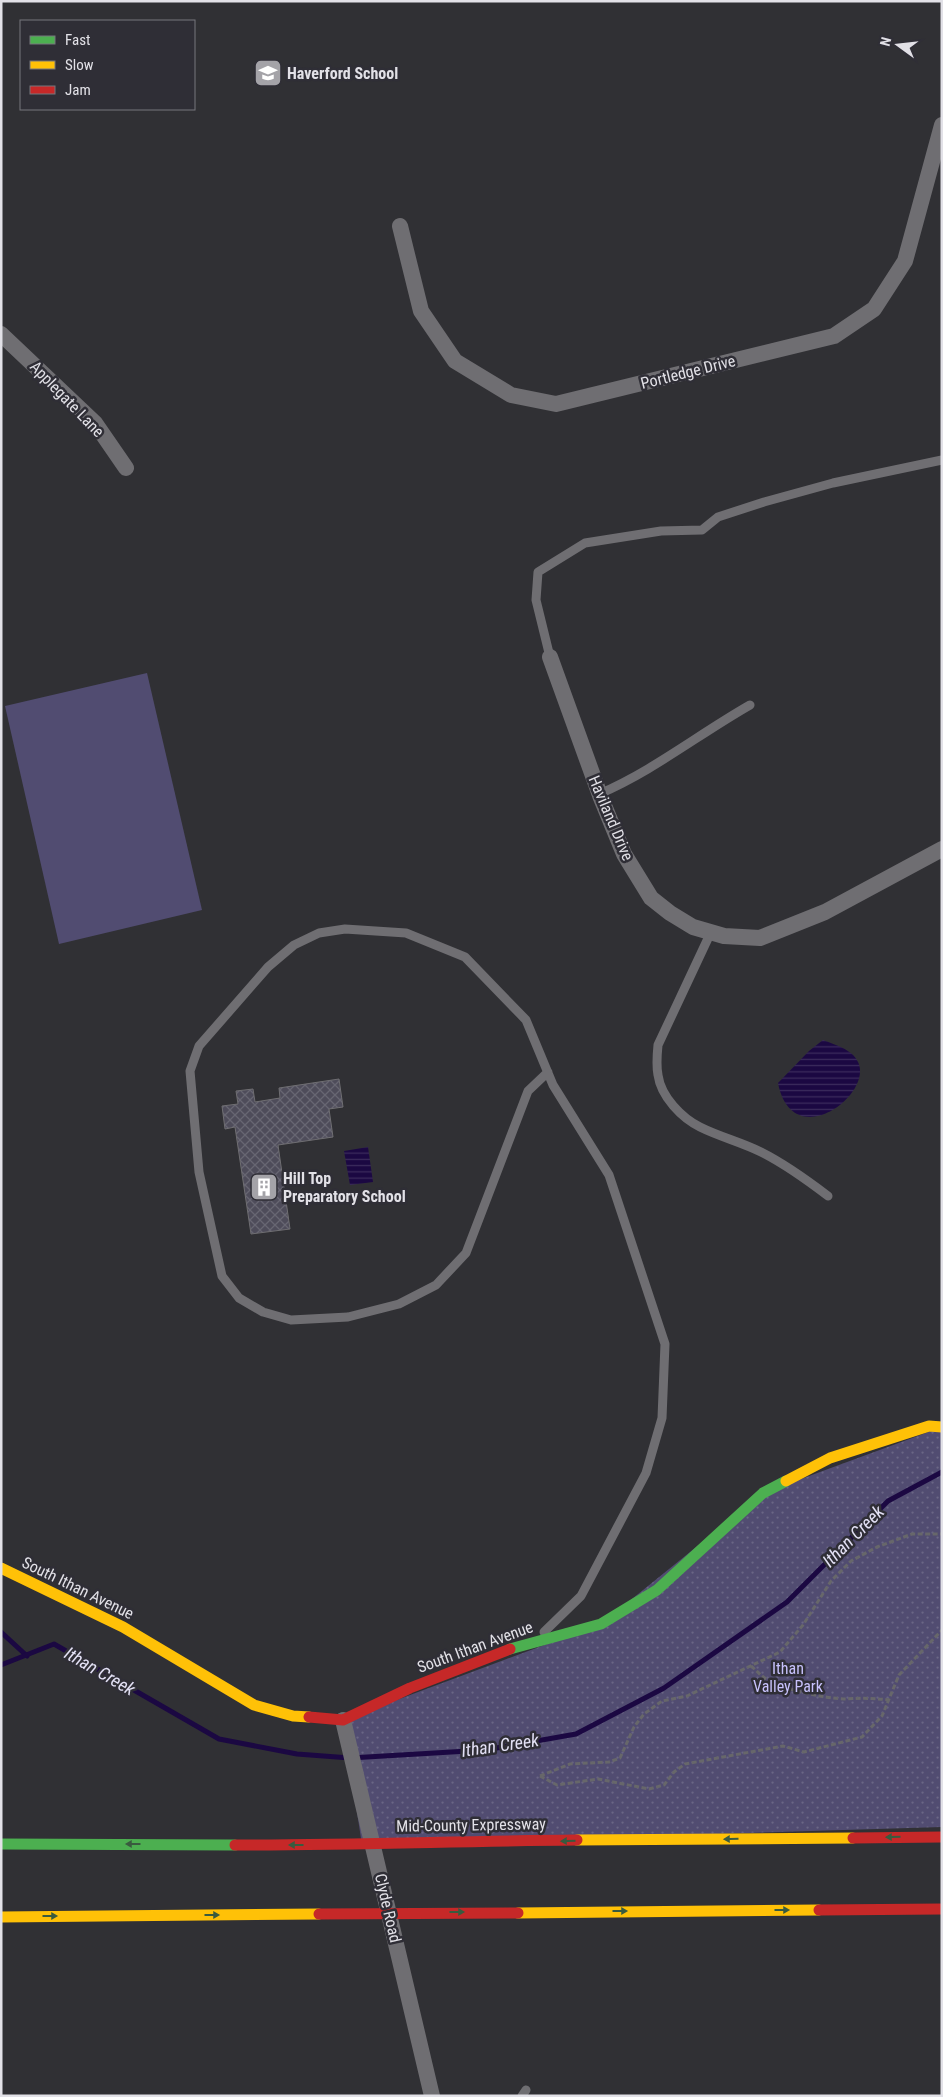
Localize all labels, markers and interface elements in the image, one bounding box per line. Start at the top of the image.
legend [20,20,195,110]
north arrow [873,20,923,70]
text: Fast [65,31,90,49]
text: N [877,35,894,48]
text: Slow [65,56,94,74]
school or university icon: Haverford School [253,58,283,88]
place label: Haverford School [287,64,398,83]
text: Jam [65,81,91,99]
street label: Portledge Drive [639,351,737,393]
street label: Applegate Lane [26,357,108,441]
street label: Haviland Drive [585,773,637,863]
place label: Hill Top Preparatory School [283,1169,406,1206]
building icon: Hill Top Preparatory School [249,1172,279,1202]
water label: Ithan Creek [818,1500,889,1571]
street label: South Ithan Avenue [19,1553,137,1623]
street label: South Ithan Avenue [415,1617,535,1677]
water label: Ithan Creek [61,1642,140,1700]
park label: Ithan Valley Park [753,1659,824,1696]
water label: Ithan Creek [460,1729,541,1761]
street label: Mid-County Expressway [396,1814,546,1836]
one-way arrow [885,1834,901,1842]
one-way arrow [722,1835,738,1843]
one-way arrow [560,1837,576,1845]
one-way arrow [125,1840,141,1848]
one-way arrow [288,1841,304,1849]
street label: Clyde Road [371,1871,405,1945]
one-way arrow [775,1906,791,1914]
one-way arrow [612,1907,628,1915]
one-way arrow [450,1908,466,1916]
one-way arrow [205,1911,221,1919]
one-way arrow [42,1912,58,1920]

